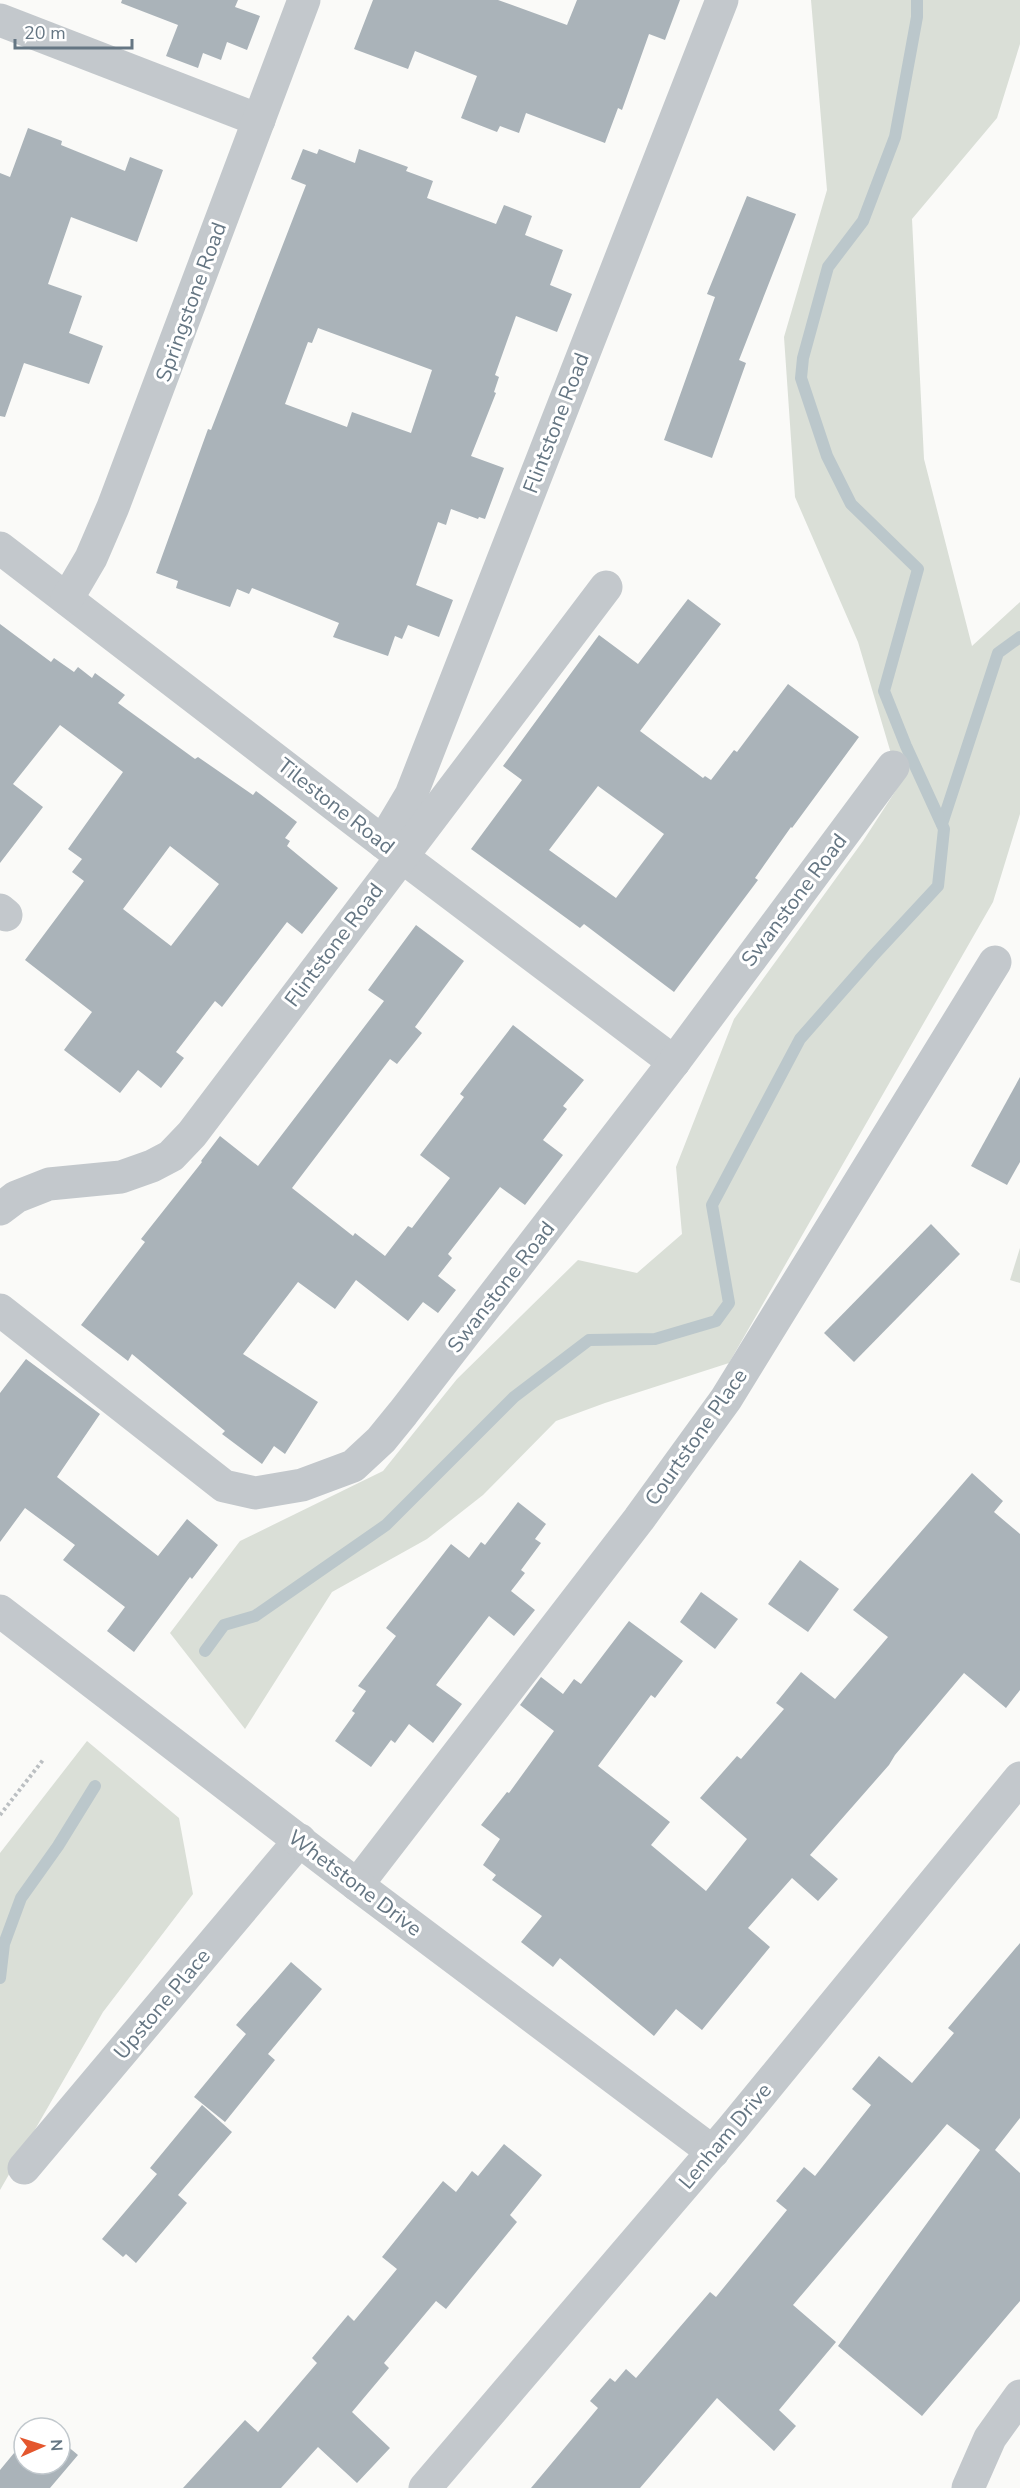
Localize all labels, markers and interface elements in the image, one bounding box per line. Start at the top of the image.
scale bar [15,12,132,50]
text: 20 m [24,21,66,45]
street label: Springstone Road [149,218,233,386]
street label: Flintstone Road [516,349,596,497]
street label: Tilestone Road [272,752,400,860]
street label: Swanstone Road [735,828,853,972]
street label: Flintstone Road [278,877,390,1013]
street label: Swanstone Road [441,1216,561,1358]
street label: Courtstone Place [638,1363,754,1511]
street label: Whetstone Drive [282,1823,428,1943]
street label: Upstone Place [107,1943,217,2065]
street label: Lenham Drive [672,2077,778,2195]
north arrow [12,2416,72,2476]
text: N [45,2439,67,2452]

